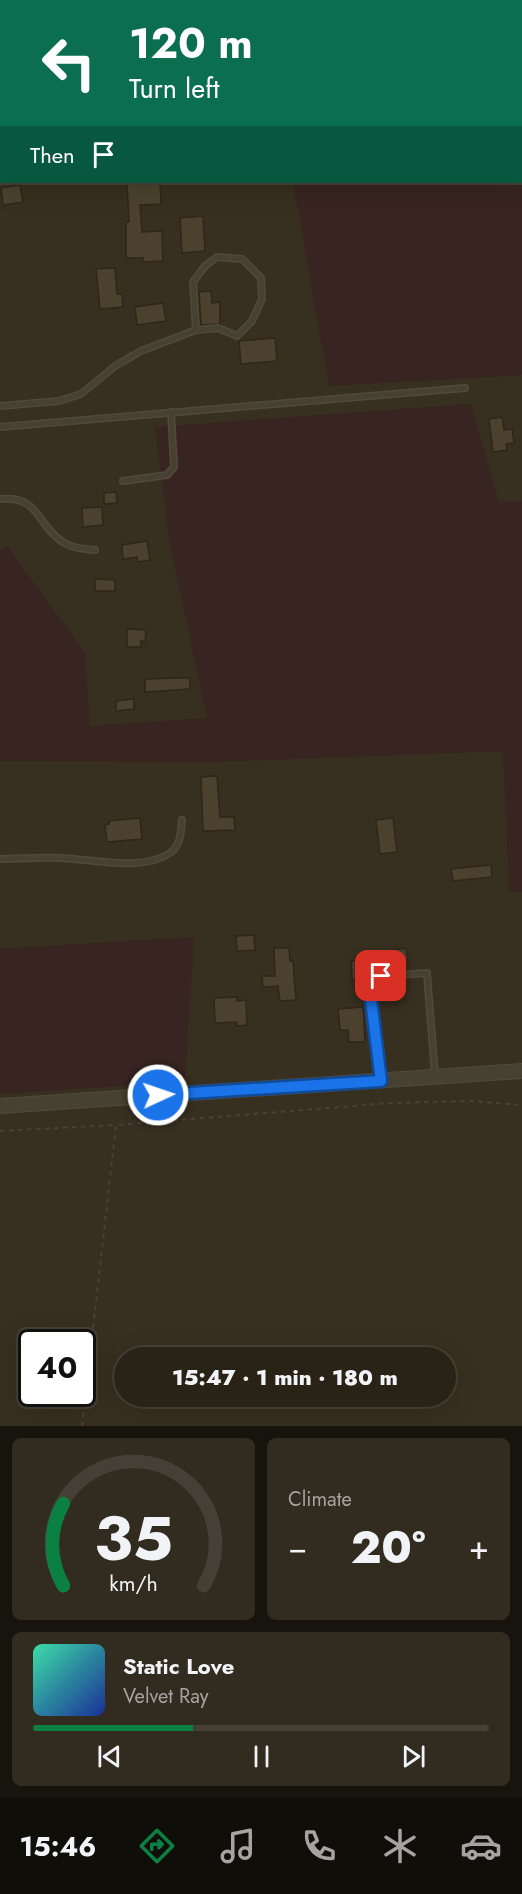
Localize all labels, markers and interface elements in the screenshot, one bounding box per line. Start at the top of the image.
text: 120 m [129,13,253,74]
icon: left [30,24,108,102]
text: Turn left [129,69,219,108]
icon: arrive [87,138,120,171]
text: Then [30,139,75,171]
pin [355,950,406,1001]
icon: arrive [364,959,397,992]
position arrow [126,1063,190,1127]
speed limit sign: 40 [18,1329,96,1407]
text: 15:47 · 1 min · 180 m [172,1361,398,1393]
text: Climate [288,1485,352,1514]
text: 35 [94,1493,173,1583]
text: 20° [351,1515,426,1580]
text: − [288,1524,307,1571]
text: + [469,1524,489,1571]
text: km/h [109,1568,158,1599]
text: Static Love [123,1650,234,1682]
text: Velvet Ray [123,1682,209,1711]
icon: previous [93,1740,126,1773]
icon: pause [245,1740,278,1773]
icon: next [397,1740,430,1773]
icon: directions [136,1825,178,1867]
icon: music [217,1825,259,1867]
icon: phone [298,1825,340,1867]
icon: climate [379,1825,421,1867]
icon: car [460,1825,502,1867]
text: 15:46 [20,1827,96,1866]

